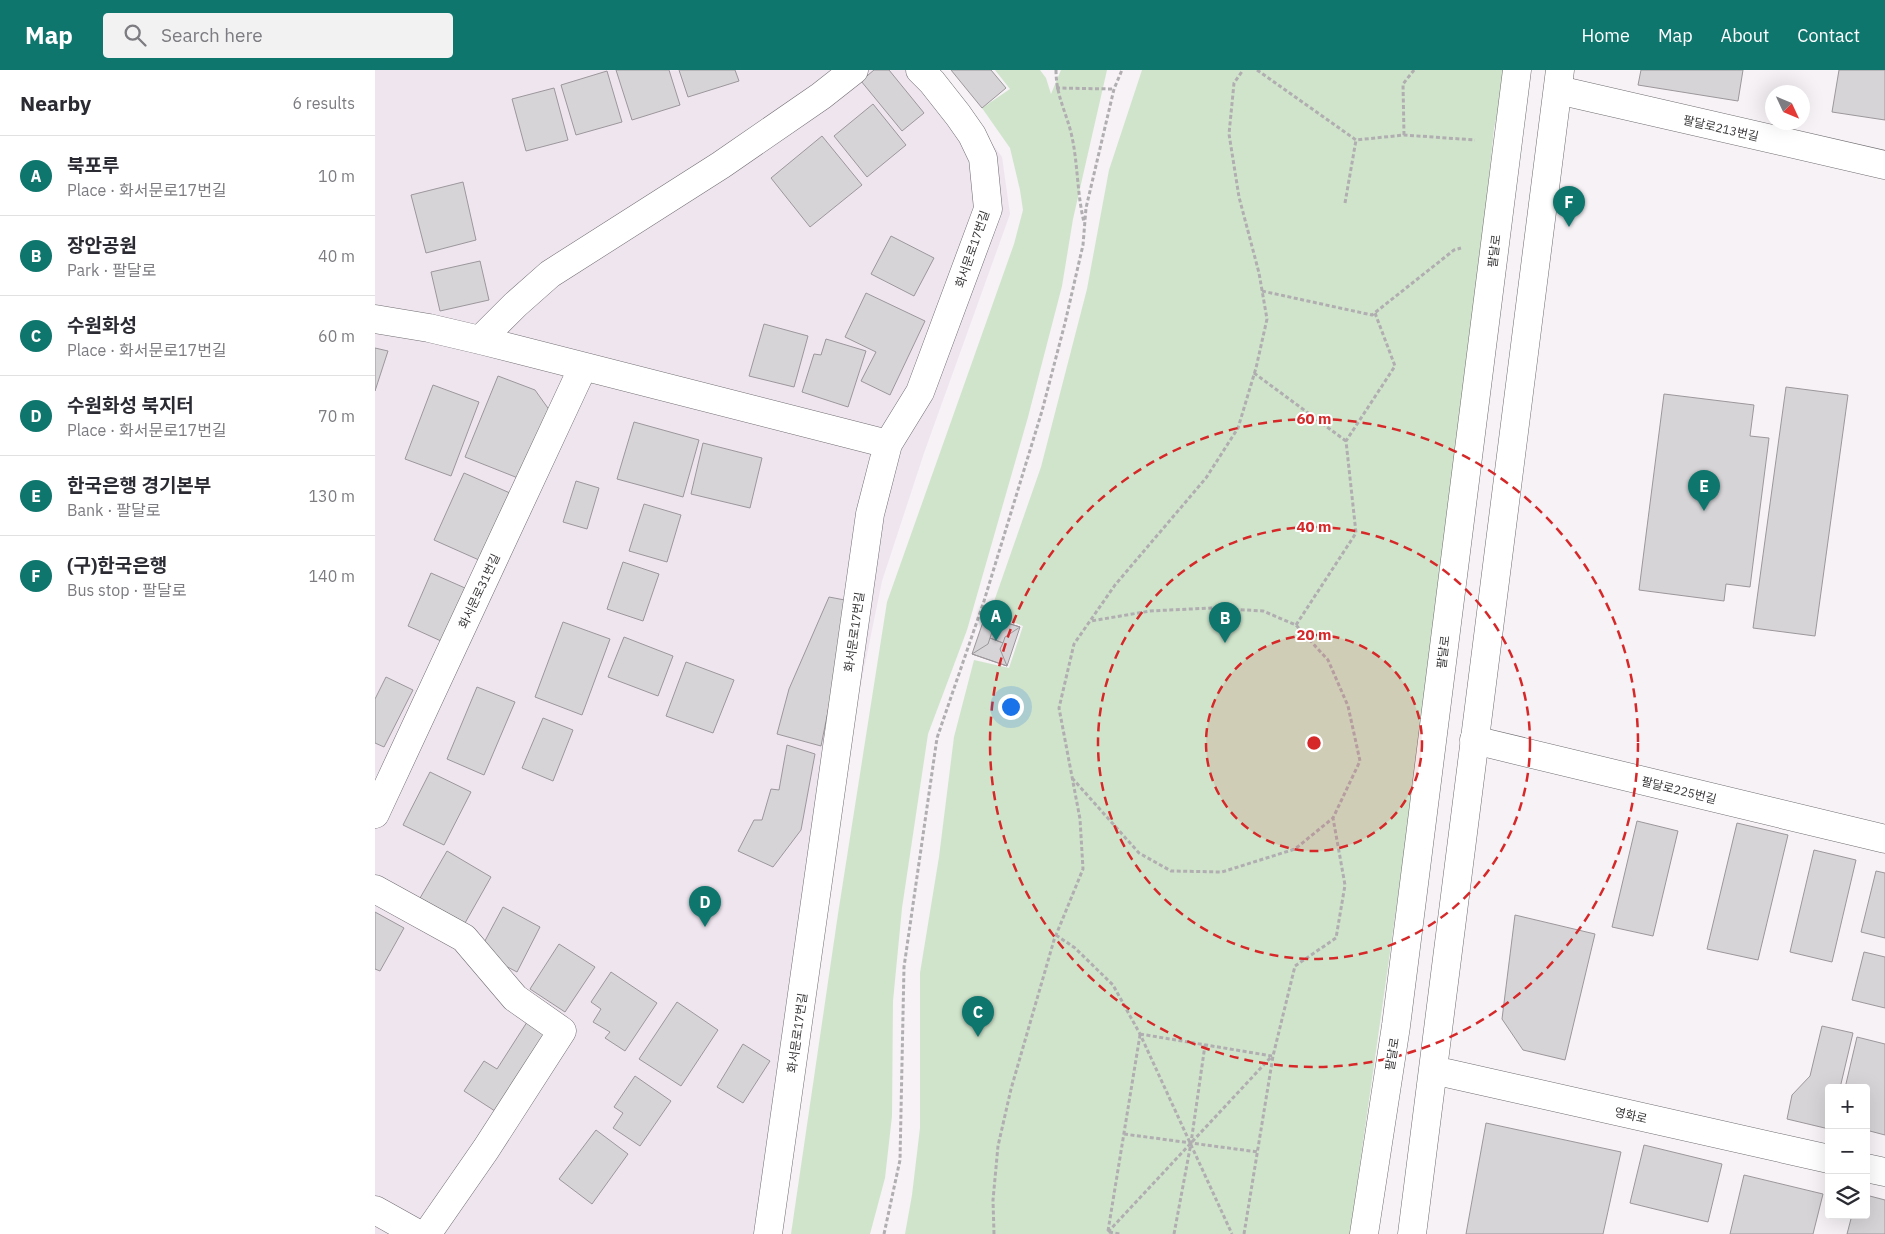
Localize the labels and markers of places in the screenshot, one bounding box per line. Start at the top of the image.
pin: F [1553,186,1585,227]
pin: E [1688,470,1720,511]
pin: A [980,600,1012,641]
pin: B [1209,602,1241,643]
centre of rings [1305,734,1323,752]
pin: D [689,886,721,927]
pin: C [962,996,994,1037]

